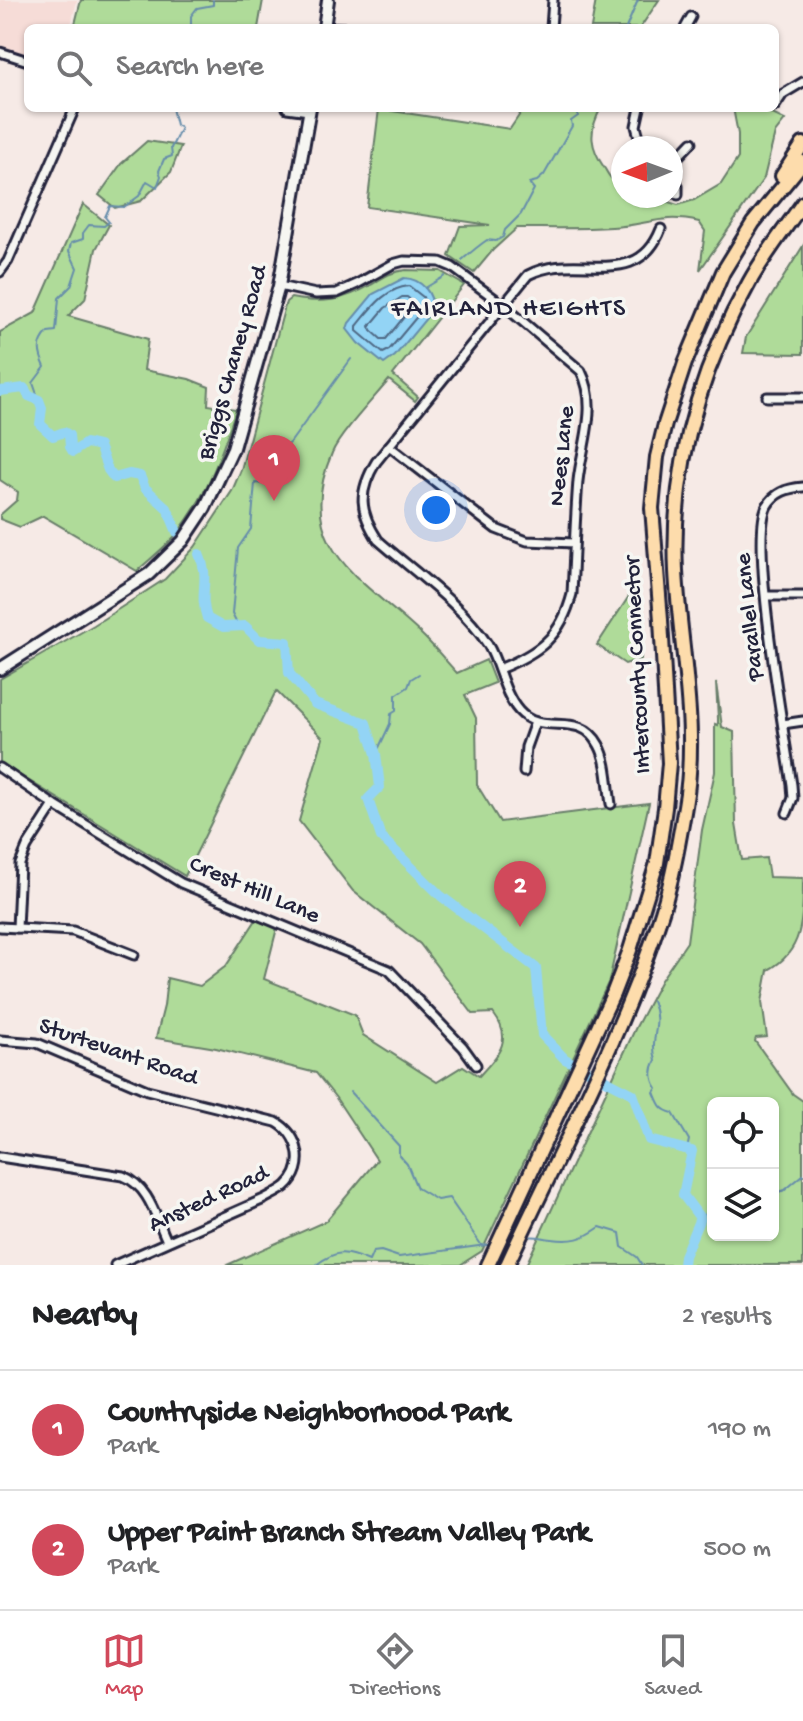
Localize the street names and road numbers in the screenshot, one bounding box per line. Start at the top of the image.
street label: Briggs Chaney Road [192,261,276,464]
street label: Nees Lane [543,404,583,508]
street label: Parallel Lane [730,551,772,683]
street label: Intercounty Connector [619,553,659,775]
street label: Crest Hill Lane [184,850,324,932]
street label: Sturtevant Road [35,1012,203,1094]
street label: Ansted Road [145,1159,275,1240]

